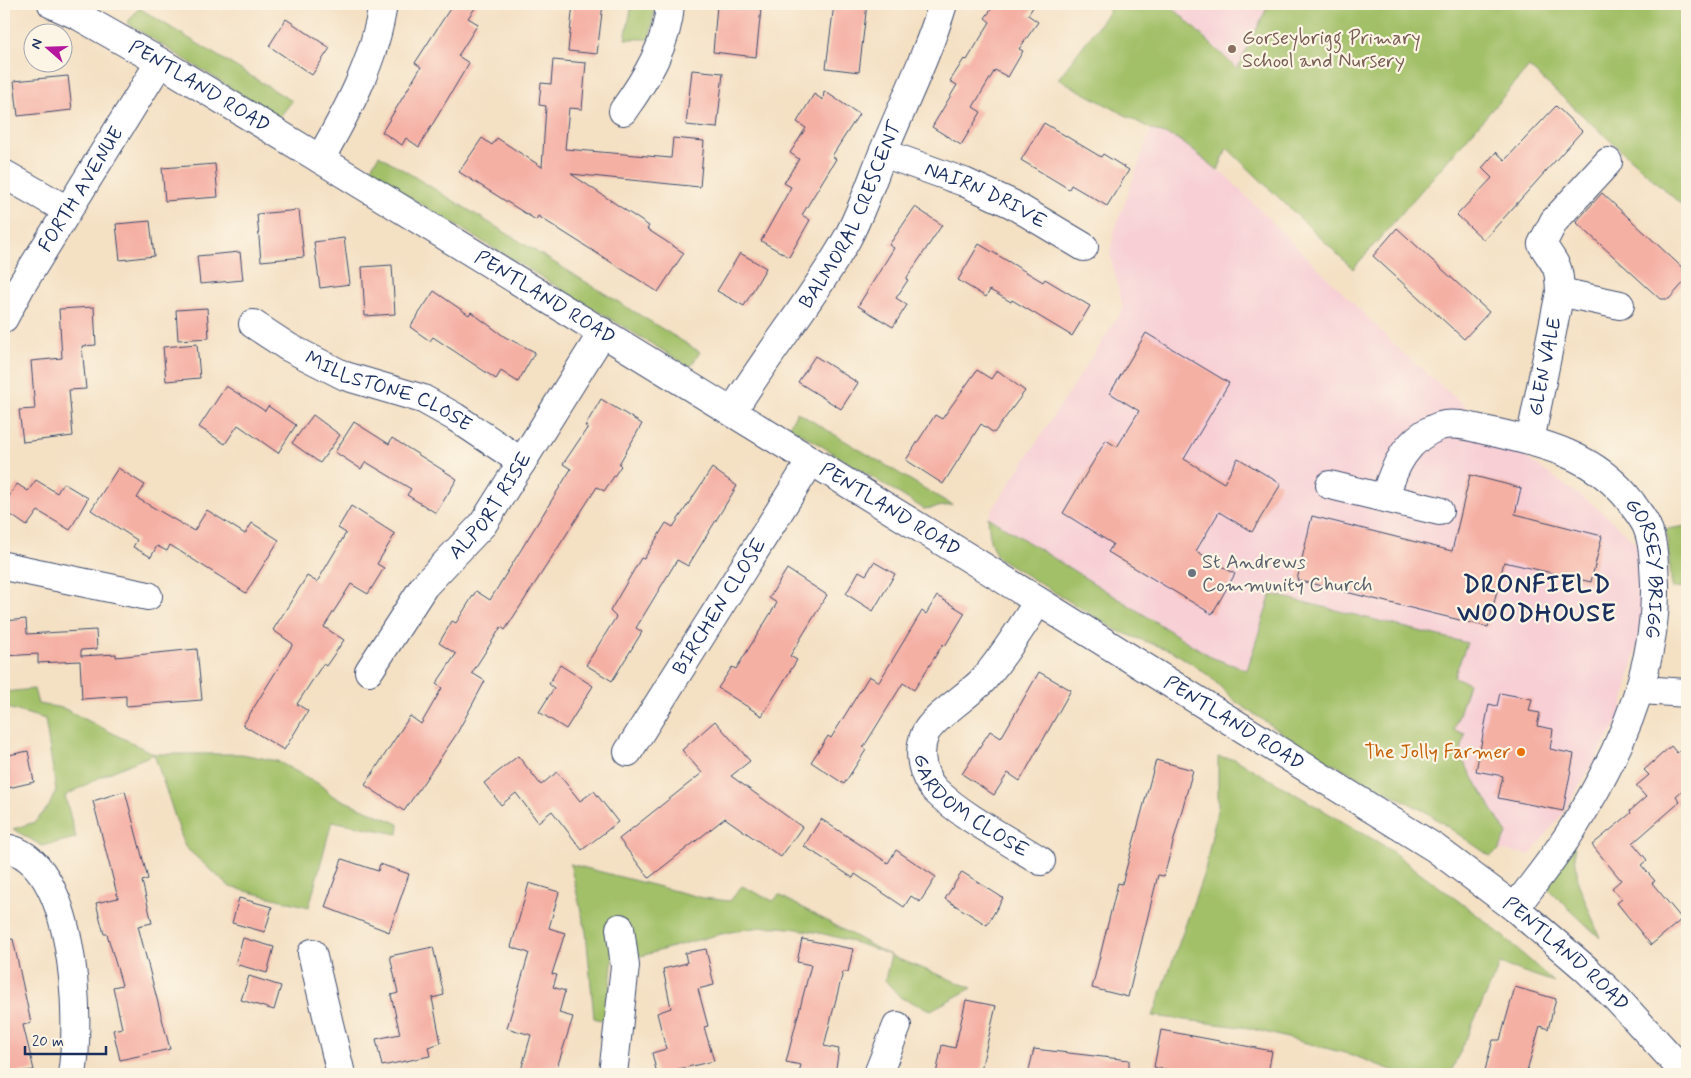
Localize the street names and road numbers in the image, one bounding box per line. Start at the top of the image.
street label: PENTLAND ROAD [124,33,275,139]
street label: BALMORAL CRESCENT [793,116,909,314]
street label: FORTH AVENUE [32,122,130,257]
street label: NAIRN DRIVE [921,155,1052,235]
street label: PENTLAND ROAD [470,244,621,351]
street label: GLEN VALE [1522,315,1568,418]
street label: MILLSTONE CLOSE [300,344,477,438]
street label: ALPORT RISE [443,447,538,565]
street label: PENTLAND ROAD [815,456,966,563]
street label: GORSEY BRIGG [1619,493,1669,640]
street label: BIRCHEN CLOSE [666,533,773,680]
street label: PENTLAND ROAD [1159,669,1310,777]
street label: GARDOM CLOSE [907,752,1034,864]
street label: PENTLAND ROAD [1497,890,1635,1017]

